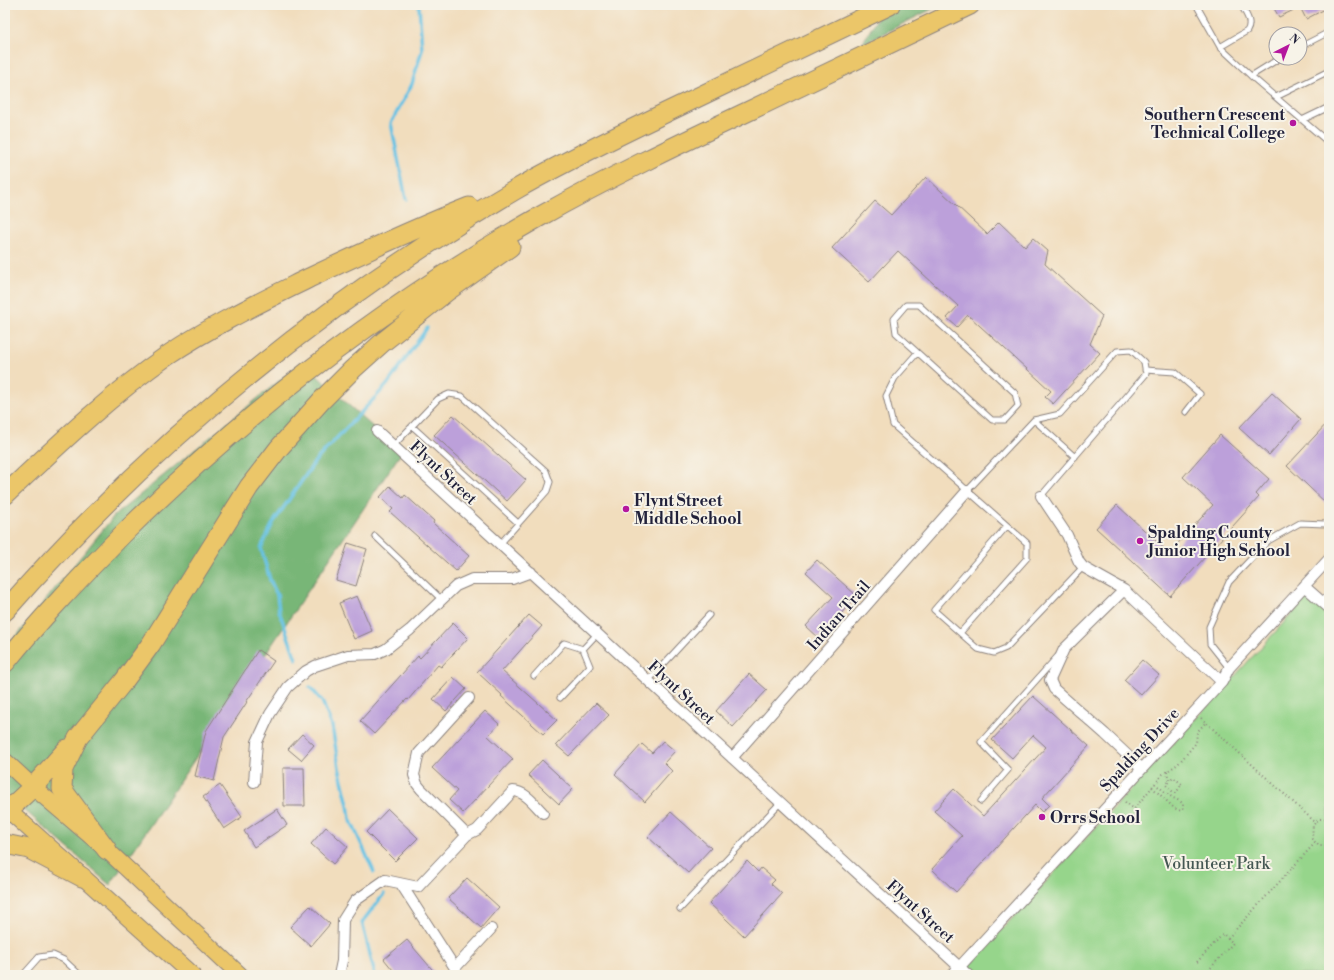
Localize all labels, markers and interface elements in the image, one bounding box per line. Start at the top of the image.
north arrow [1268,26,1308,66]
text: N [1286,31,1302,48]
place label: Southern Crescent Technical College [1144,105,1285,143]
marker: Southern Crescent Technical College [1288,118,1298,128]
street label: Flynt Street [405,436,481,509]
place label: Flynt Street Middle School [634,491,743,529]
marker: Flynt Street Middle School [621,504,631,514]
place label: Spalding County Junior High School [1146,523,1291,561]
marker: Spalding County Junior High School [1135,536,1145,546]
street label: Indian Trail [803,576,875,655]
street label: Flynt Street [643,656,719,729]
street label: Spalding Drive [1096,704,1184,796]
place label: Orrs School [1050,808,1141,828]
marker: Orrs School [1037,812,1047,822]
park label: Volunteer Park [1161,854,1271,874]
street label: Flynt Street [882,876,959,948]

